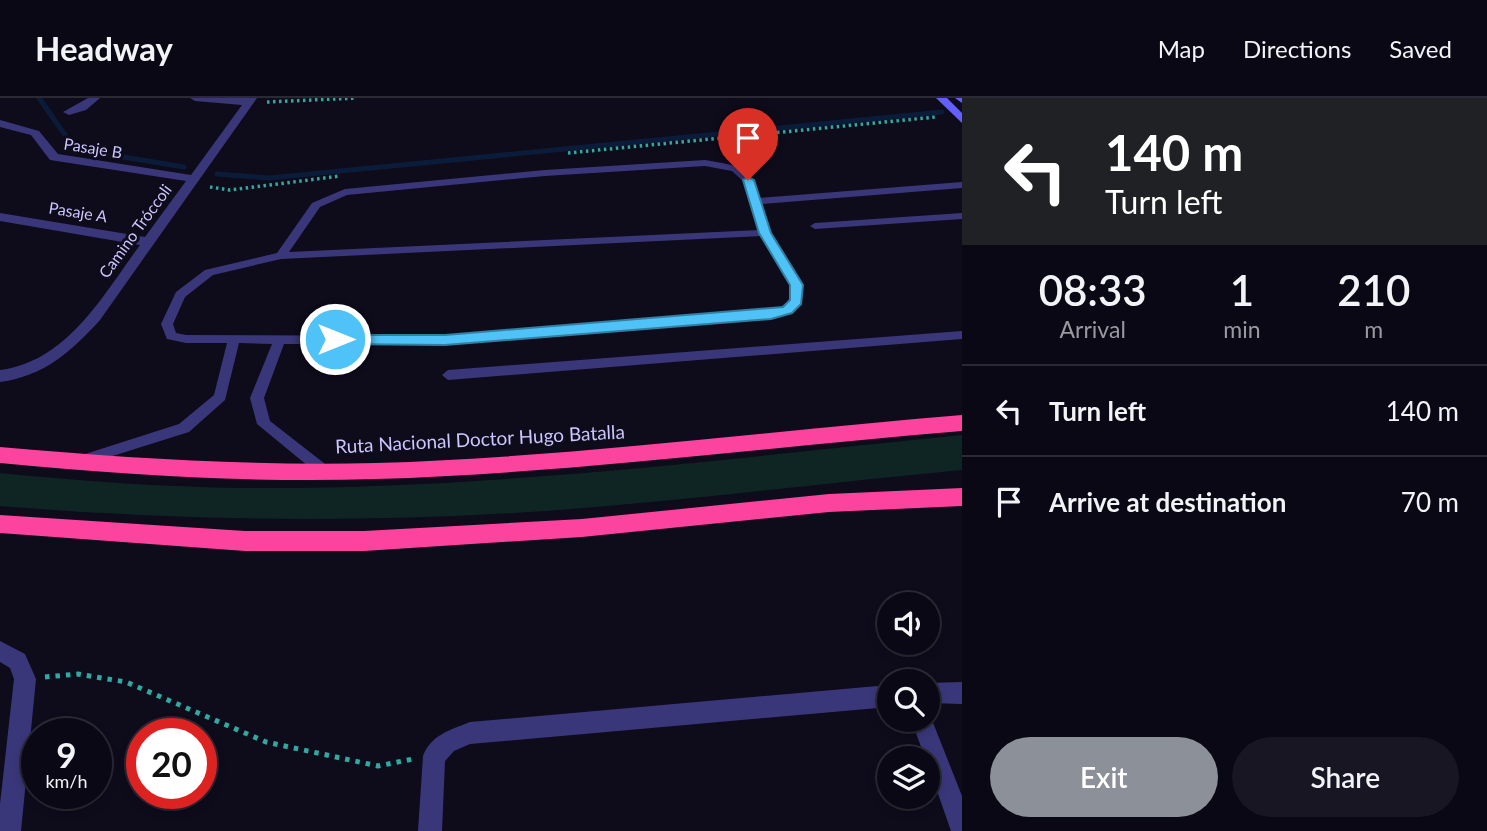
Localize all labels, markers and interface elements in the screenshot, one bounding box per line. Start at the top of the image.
text: Headway [35,28,173,68]
text: Map [1158,34,1205,63]
text: Directions [1243,34,1351,63]
text: Saved [1389,34,1452,63]
pin [718,108,778,180]
icon: arrive [729,119,767,157]
text: 140 m [1105,123,1243,181]
icon: left [990,126,1081,217]
street label: Pasaje B [62,134,124,161]
street label: Camino Tróccoli [94,180,175,281]
text: Turn left [1105,182,1222,221]
street label: Pasaje A [48,198,109,226]
text: 08:33 [1039,265,1147,315]
text: 1 [1230,265,1254,315]
text: 210 [1337,265,1410,315]
position arrow [298,302,372,376]
text: Arrival [1060,315,1126,343]
text: min [1223,315,1261,343]
text: m [1364,315,1383,343]
icon: left [990,392,1028,430]
text: Turn left [1049,395,1146,427]
text: 140 m [1386,395,1459,427]
street label: Ruta Nacional Doctor Hugo Batalla [334,419,625,458]
icon: arrive [990,483,1028,521]
text: Arrive at destination [1049,486,1286,518]
text: 70 m [1401,486,1459,518]
map controls [877,592,940,809]
button: sound [877,592,940,655]
button: search [877,669,940,732]
speed limit sign: 20 [126,718,217,809]
text: 9 [56,733,77,775]
button: Exit [990,737,1218,817]
button: Share [1232,737,1459,817]
button: layers [877,746,940,809]
text: km/h [45,770,88,792]

